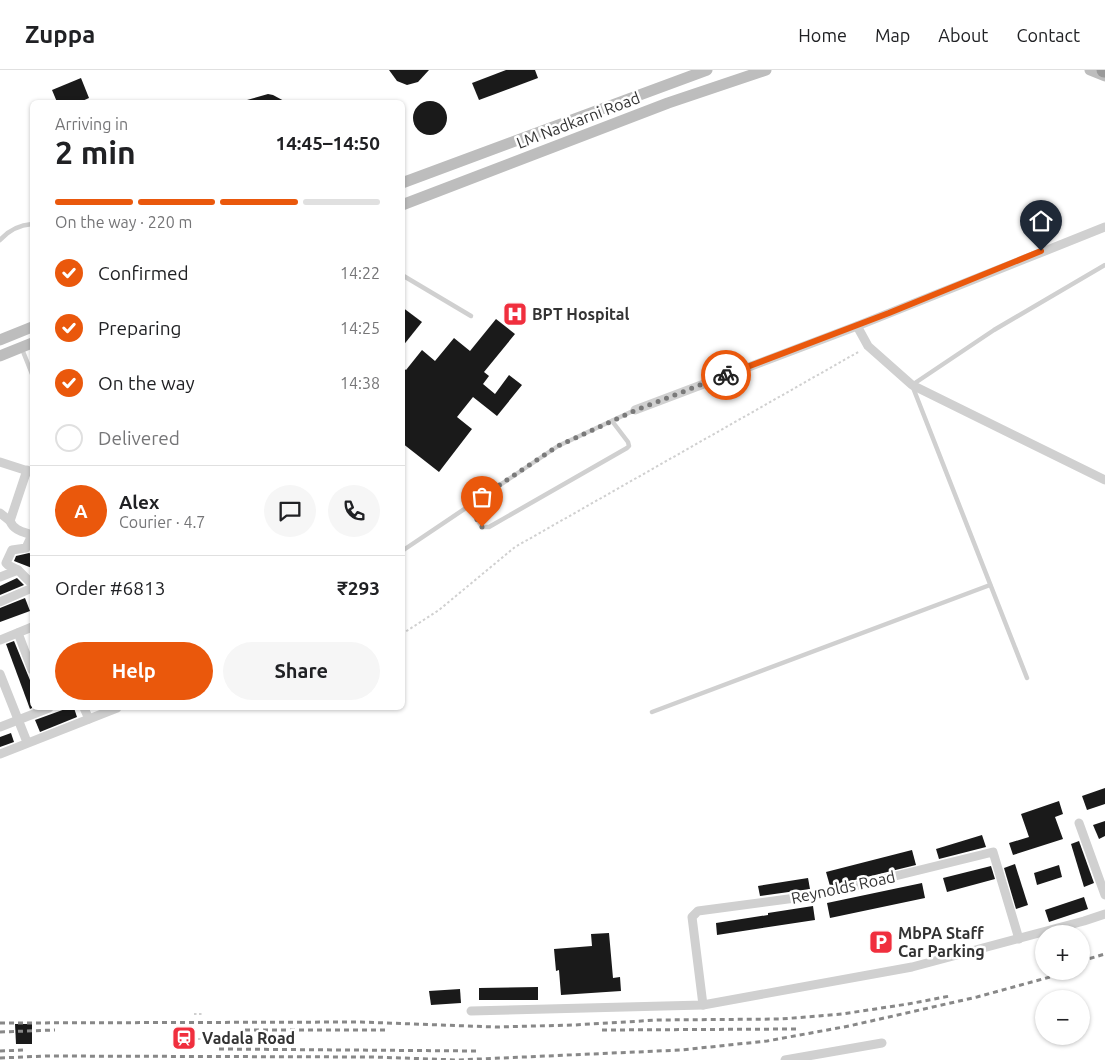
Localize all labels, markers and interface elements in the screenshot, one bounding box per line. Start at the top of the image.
text: Zuppa [25,21,95,48]
text: Home [798,25,847,45]
text: Map [875,25,910,45]
text: About [938,25,988,45]
text: Contact [1016,25,1080,45]
street label: LM Nadkarni Road [514,88,642,152]
text: Arriving in [55,115,128,133]
text: 14:45–14:50 [275,132,380,154]
text: 2 min [55,134,136,170]
pin [1020,200,1062,251]
icon: home [1027,207,1055,235]
text: On the way · 220 m [55,213,192,231]
icon: check [55,259,83,287]
text: Confirmed [98,262,189,284]
text: 14:22 [340,264,380,282]
hospital icon: BPT Hospital [502,301,528,327]
place label: BPT Hospital [532,305,629,323]
icon: check [55,314,83,342]
text: Preparing [98,317,182,339]
text: 14:25 [340,319,380,337]
courier [701,350,751,400]
icon: bike [712,361,740,389]
icon: check [55,369,83,397]
text: On the way [98,372,195,394]
text: 14:38 [340,374,380,392]
text: Delivered [98,427,180,449]
pin [461,476,503,527]
icon: bag [468,483,496,511]
button: chat [264,485,316,537]
button: phone [328,485,380,537]
text: Alex [119,491,159,513]
text: A [74,500,88,522]
text: Courier · 4.7 [119,513,205,531]
text: Order #6813 [55,577,165,599]
text: ₹293 [337,577,380,599]
button: Help [55,642,213,700]
button: Share [223,642,380,700]
street label: Reynolds Road [789,867,897,907]
place label: MbPA Staff Car Parking [898,924,985,960]
map controls [1035,925,1090,1045]
button: + [1035,925,1090,980]
parking icon: MbPA Staff Car Parking [868,929,894,955]
button: − [1035,990,1090,1045]
station icon: Vadala Road [171,1025,197,1051]
place label: Vadala Road [202,1029,295,1047]

